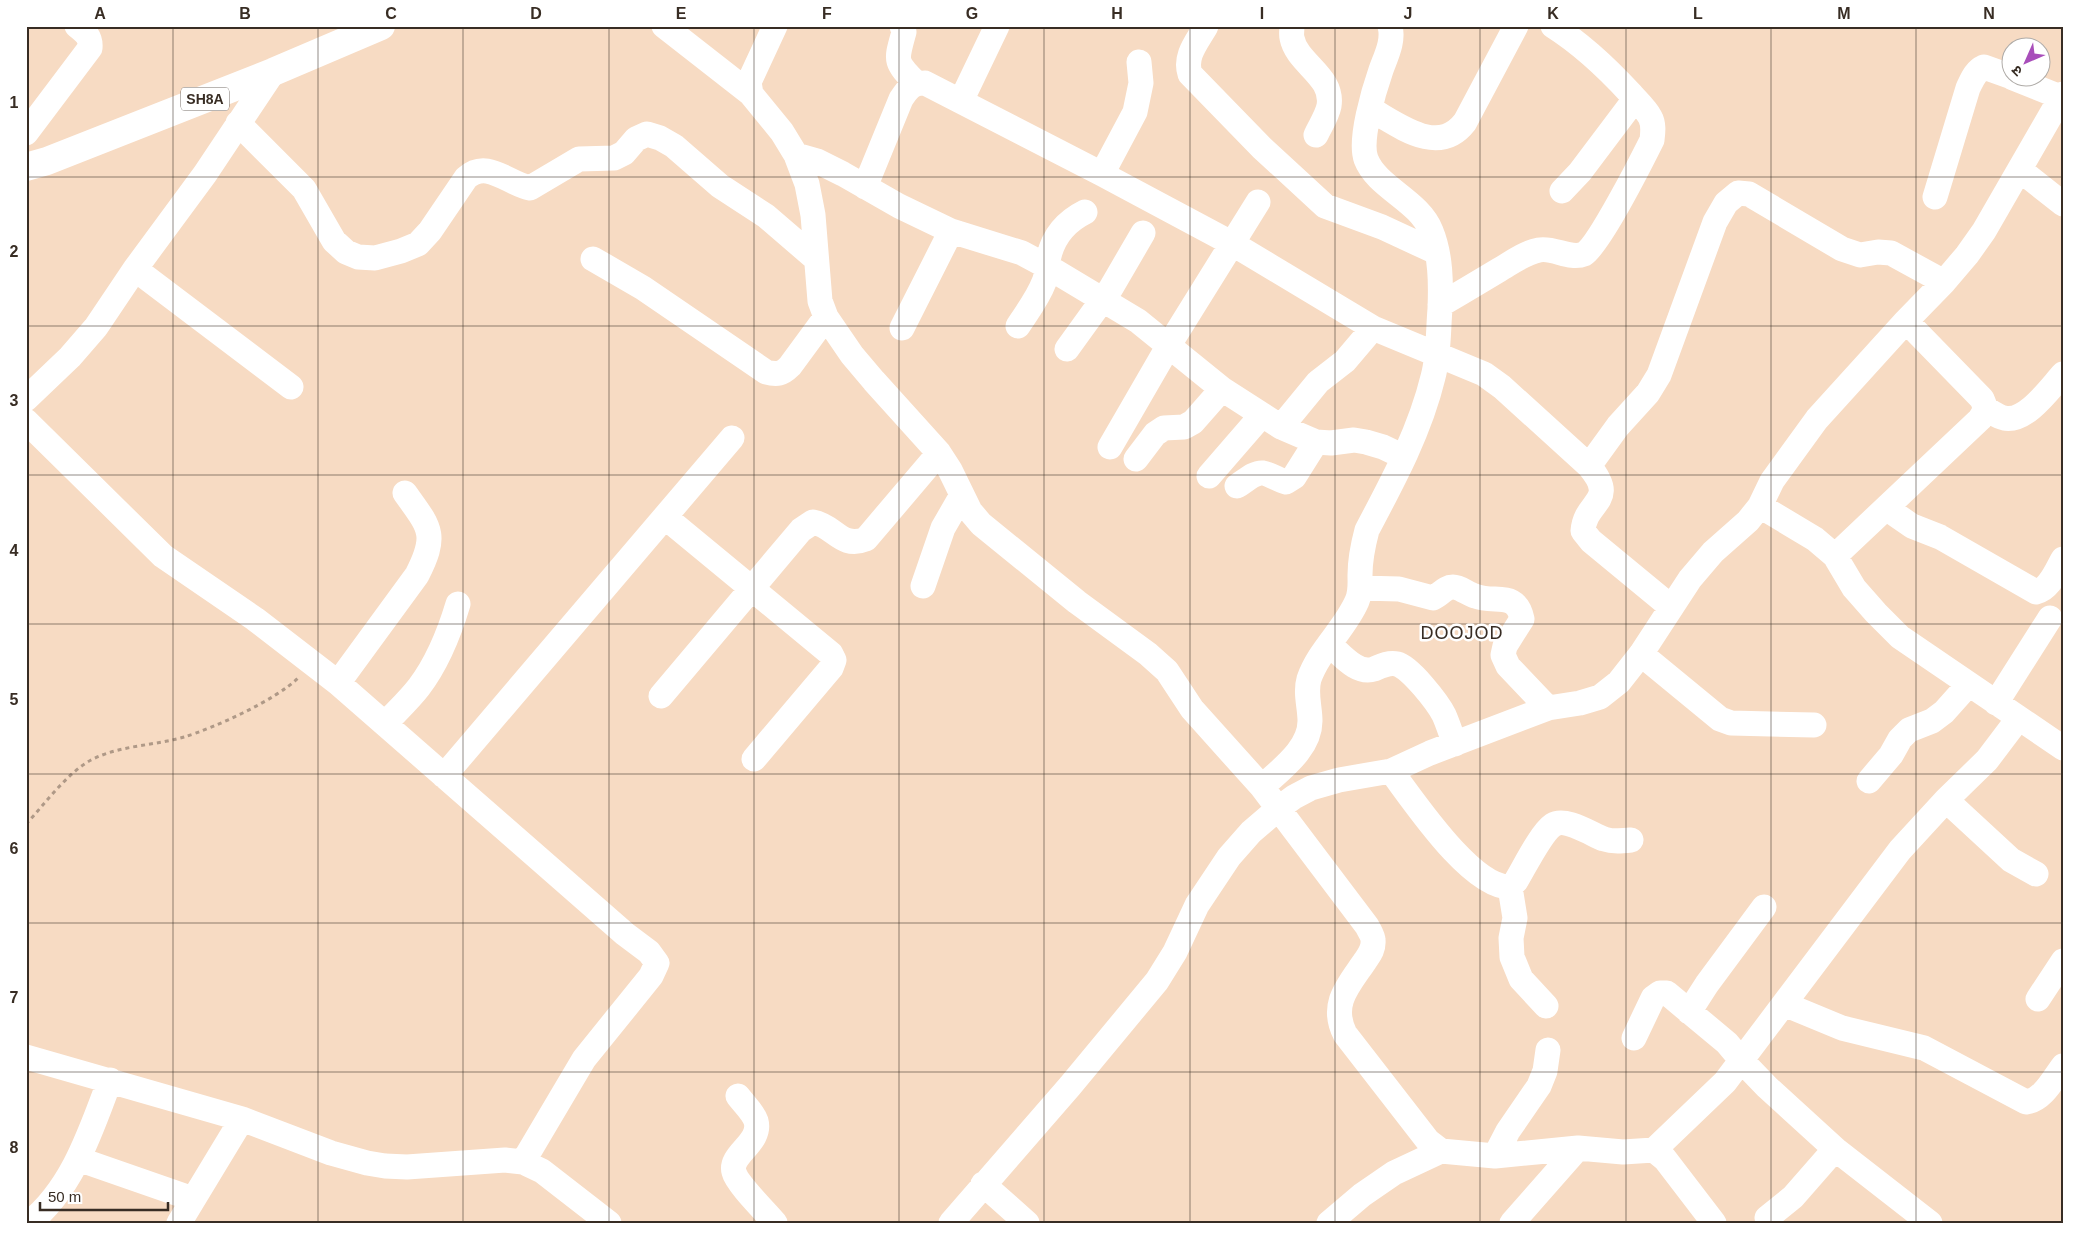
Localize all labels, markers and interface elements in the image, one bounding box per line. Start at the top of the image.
text: A [94,5,106,22]
text: B [239,5,251,22]
text: C [385,5,397,22]
text: D [530,5,542,22]
text: E [676,5,687,22]
text: F [822,5,832,22]
text: G [966,5,978,22]
text: H [1111,5,1123,22]
text: I [1260,5,1264,22]
text: J [1404,5,1412,22]
text: K [1547,5,1559,22]
text: L [1693,5,1703,22]
text: M [1837,5,1851,22]
text: N [1983,5,1995,22]
north arrow [2002,38,2052,88]
text: उ [2008,62,2025,80]
road number: SH8A [181,88,229,110]
text: 1 [10,94,19,111]
text: 2 [10,243,19,260]
text: 3 [10,392,19,409]
text: 4 [10,542,19,559]
district label: DOOJOD [1420,623,1504,643]
text: 5 [10,691,19,708]
text: 6 [10,840,19,857]
text: 7 [10,989,19,1006]
text: 8 [10,1139,19,1156]
scale bar [40,1179,168,1211]
text: 50 m [48,1188,81,1205]

